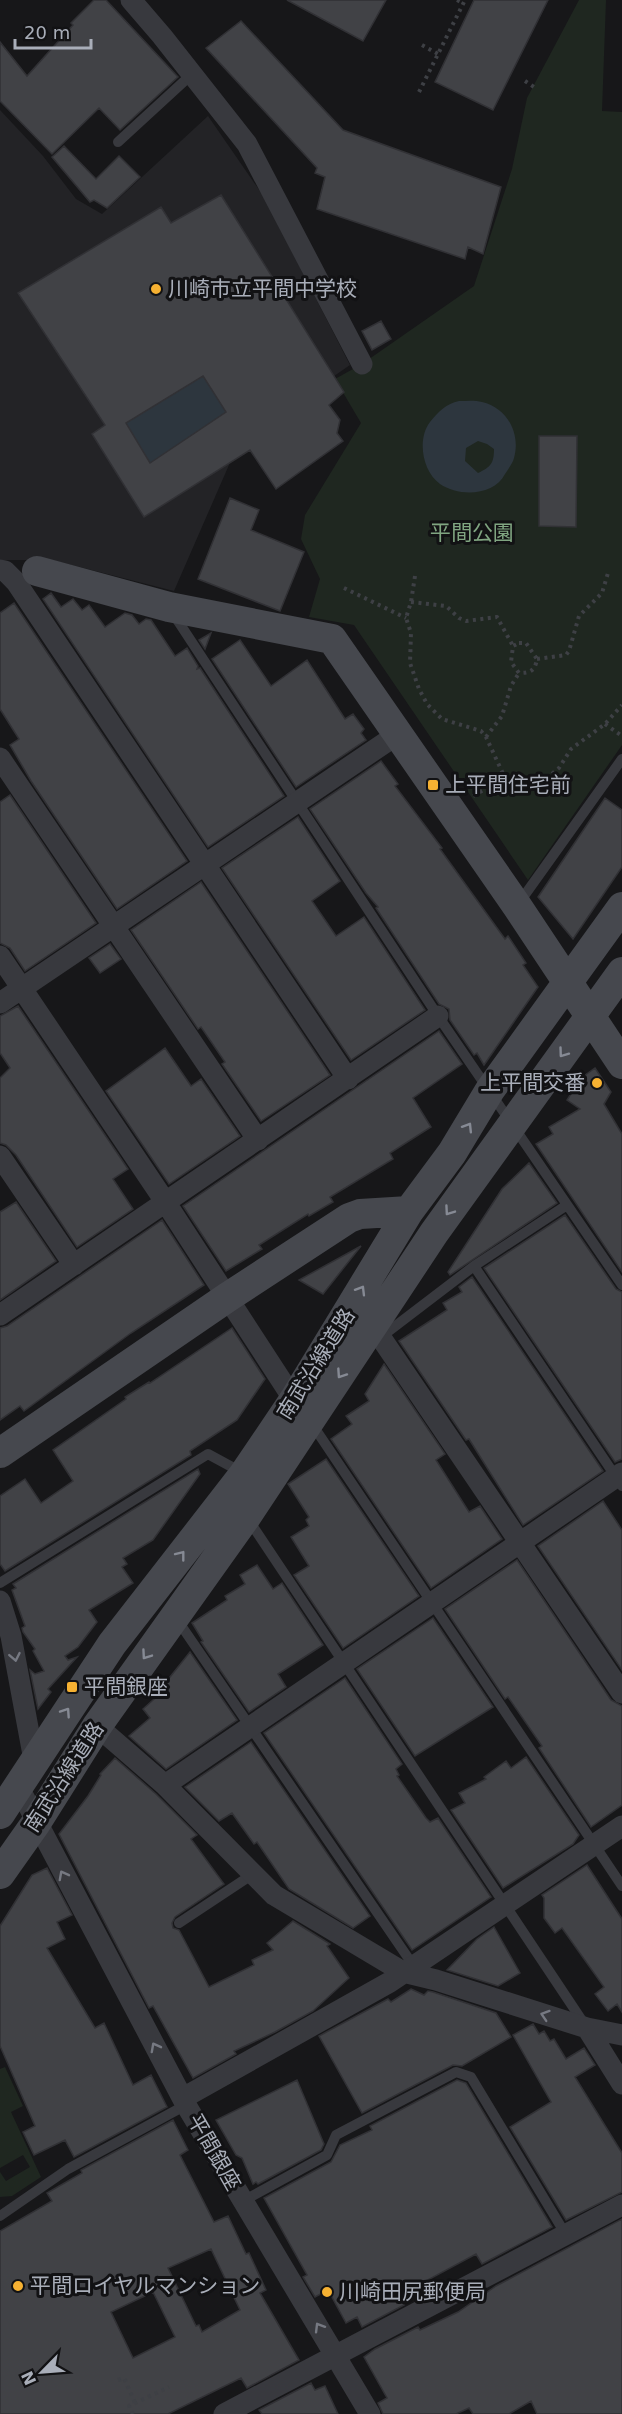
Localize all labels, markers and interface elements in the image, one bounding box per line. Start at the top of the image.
scale bar [15,12,92,50]
text: 20 m [24,22,70,43]
place label: 川崎市立平間中学校 [168,277,357,301]
marker: 川崎市立平間中学校 [149,282,163,296]
park label: 平間公園 [430,521,514,545]
place label: 上平間住宅前 [445,773,571,797]
marker: 上平間住宅前 [426,778,440,792]
one-way arrow [559,1047,570,1058]
place label: 上平間交番 [480,1071,585,1095]
marker: 上平間交番 [590,1076,604,1090]
one-way arrow [461,1123,473,1133]
one-way arrow [445,1205,456,1216]
one-way arrow [354,1286,366,1296]
street label: 南武沿線道路 [272,1304,360,1424]
one-way arrow [337,1367,348,1378]
one-way arrow [174,1551,185,1562]
one-way arrow [142,1648,153,1659]
one-way arrow [8,1652,21,1662]
place label: 平間銀座 [84,1675,168,1699]
marker: 平間銀座 [65,1680,79,1694]
one-way arrow [59,1708,70,1719]
street label: 南武沿線道路 [20,1718,108,1836]
one-way arrow [59,1870,70,1881]
one-way arrow [540,2010,551,2022]
one-way arrow [151,2042,162,2053]
street label: 平間銀座 [183,2110,245,2194]
place label: 平間ロイヤルマンション [30,2274,260,2298]
marker: 平間ロイヤルマンション [11,2279,25,2293]
place label: 川崎田尻郵便局 [339,2280,486,2304]
marker: 川崎田尻郵便局 [320,2285,334,2299]
one-way arrow [315,2323,326,2333]
north arrow [12,2342,72,2402]
text: N [17,2368,40,2388]

